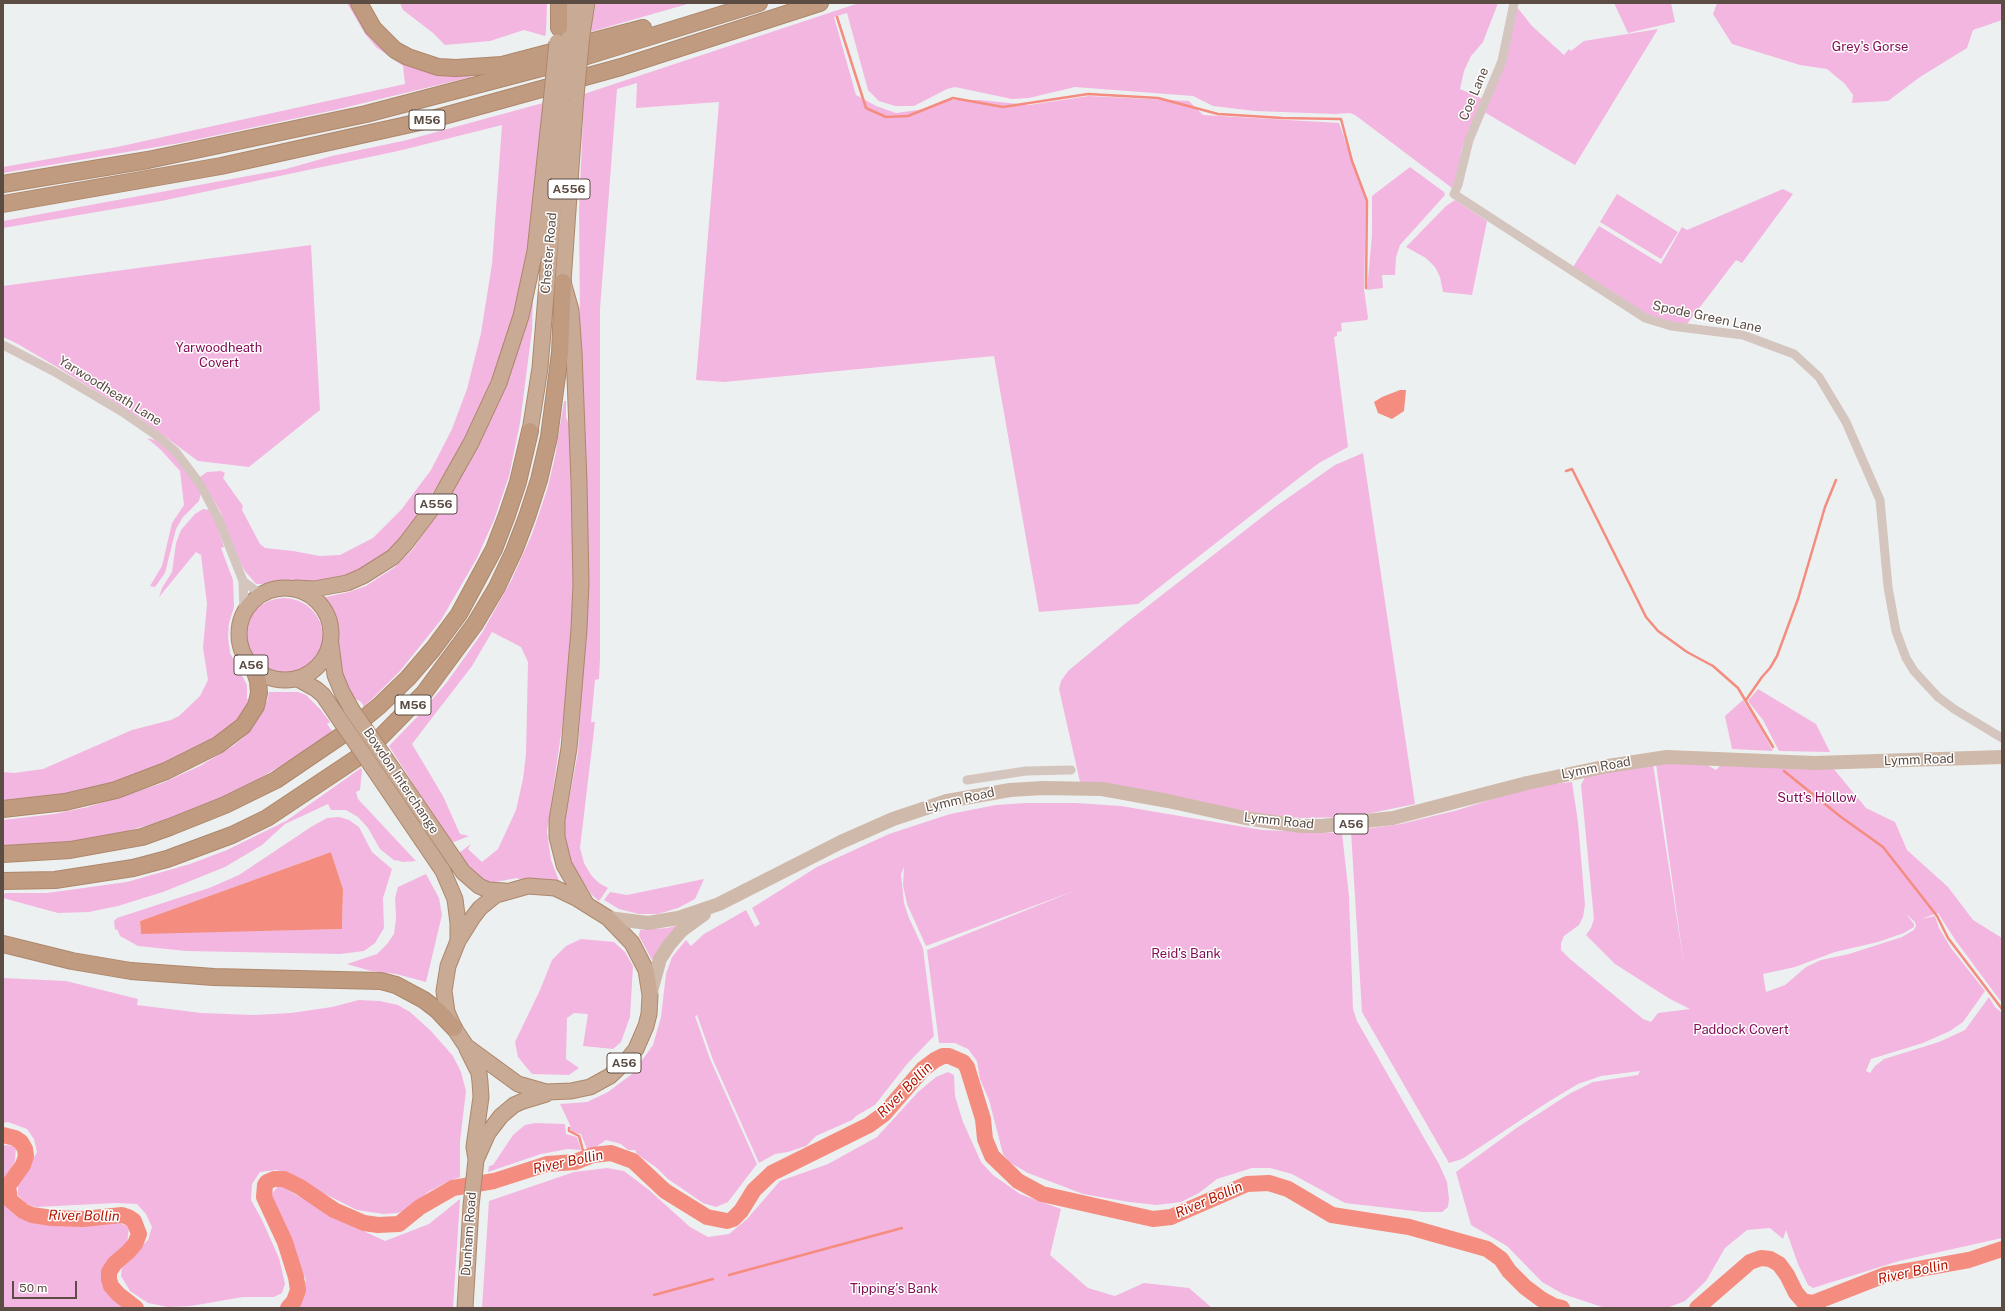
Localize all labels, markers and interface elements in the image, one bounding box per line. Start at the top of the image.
park label: Grey's Gorse [1832,39,1908,55]
street label: Coe Lane [1456,65,1492,123]
road number: M56 [409,110,445,130]
road number: A556 [548,179,590,199]
street label: Chester Road [538,212,560,294]
street label: Spode Green Lane [1651,298,1763,336]
park label: Yarwoodheath Covert [176,340,262,371]
street label: Yarwoodheath Lane [55,353,165,429]
road number: A556 [415,494,457,514]
road number: A56 [234,655,268,675]
road number: M56 [395,695,431,715]
street label: Bowdon Interchange [360,725,442,837]
street label: Lymm Road [1884,751,1954,769]
street label: Lymm Road [1560,754,1632,782]
street label: Lymm Road [924,784,996,816]
park label: Sutt's Hollow [1777,790,1857,806]
street label: Lymm Road [1243,810,1315,832]
road number: A56 [1334,814,1368,834]
park label: Reid's Bank [1151,946,1221,962]
park label: Paddock Covert [1693,1022,1789,1038]
road number: A56 [607,1053,641,1073]
water label: River Bollin [874,1059,936,1121]
water label: River Bollin [531,1146,605,1178]
water label: River Bollin [1173,1178,1245,1222]
street label: Dunham Road [458,1192,480,1276]
water label: River Bollin [48,1207,120,1225]
water label: River Bollin [1876,1256,1950,1288]
scale bar [14,1273,79,1299]
text: 50 m [19,1281,47,1295]
park label: Tipping's Bank [850,1281,938,1297]

